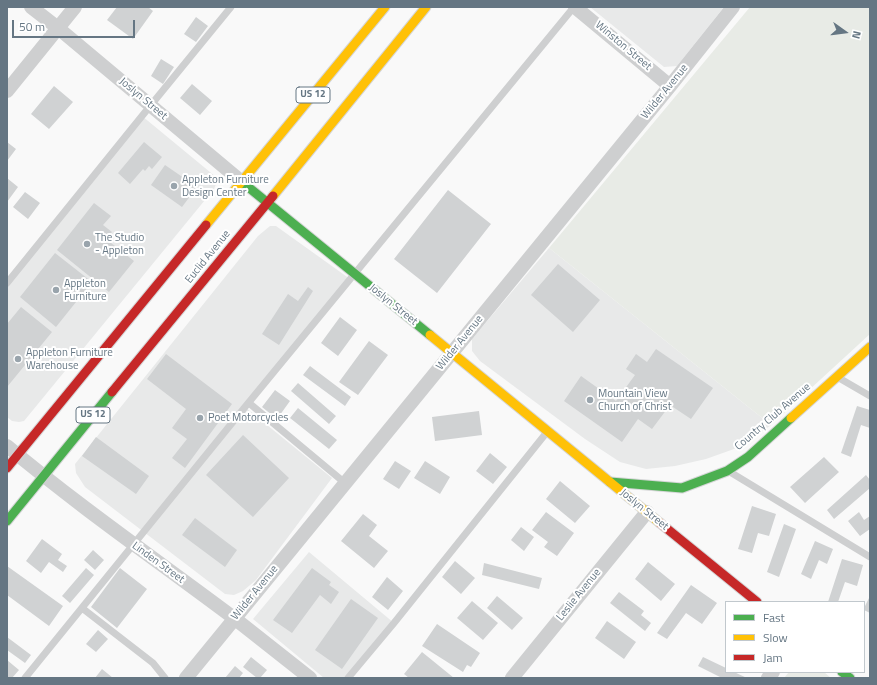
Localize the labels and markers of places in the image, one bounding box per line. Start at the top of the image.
place label: Appleton Furniture Design Center [182,173,269,199]
marker: Appleton Furniture Design Center [169,181,179,191]
place label: The Studio - Appleton [95,231,144,257]
marker: The Studio - Appleton [82,239,92,249]
place label: Appleton Furniture [64,277,107,303]
marker: Appleton Furniture [51,285,61,295]
place label: Appleton Furniture Warehouse [26,346,113,372]
marker: Appleton Furniture Warehouse [13,354,23,364]
place label: Mountain View Church of Christ [598,387,672,413]
marker: Mountain View Church of Christ [585,395,595,405]
place label: Poet Motorcycles [208,411,288,425]
marker: Poet Motorcycles [195,413,205,423]

